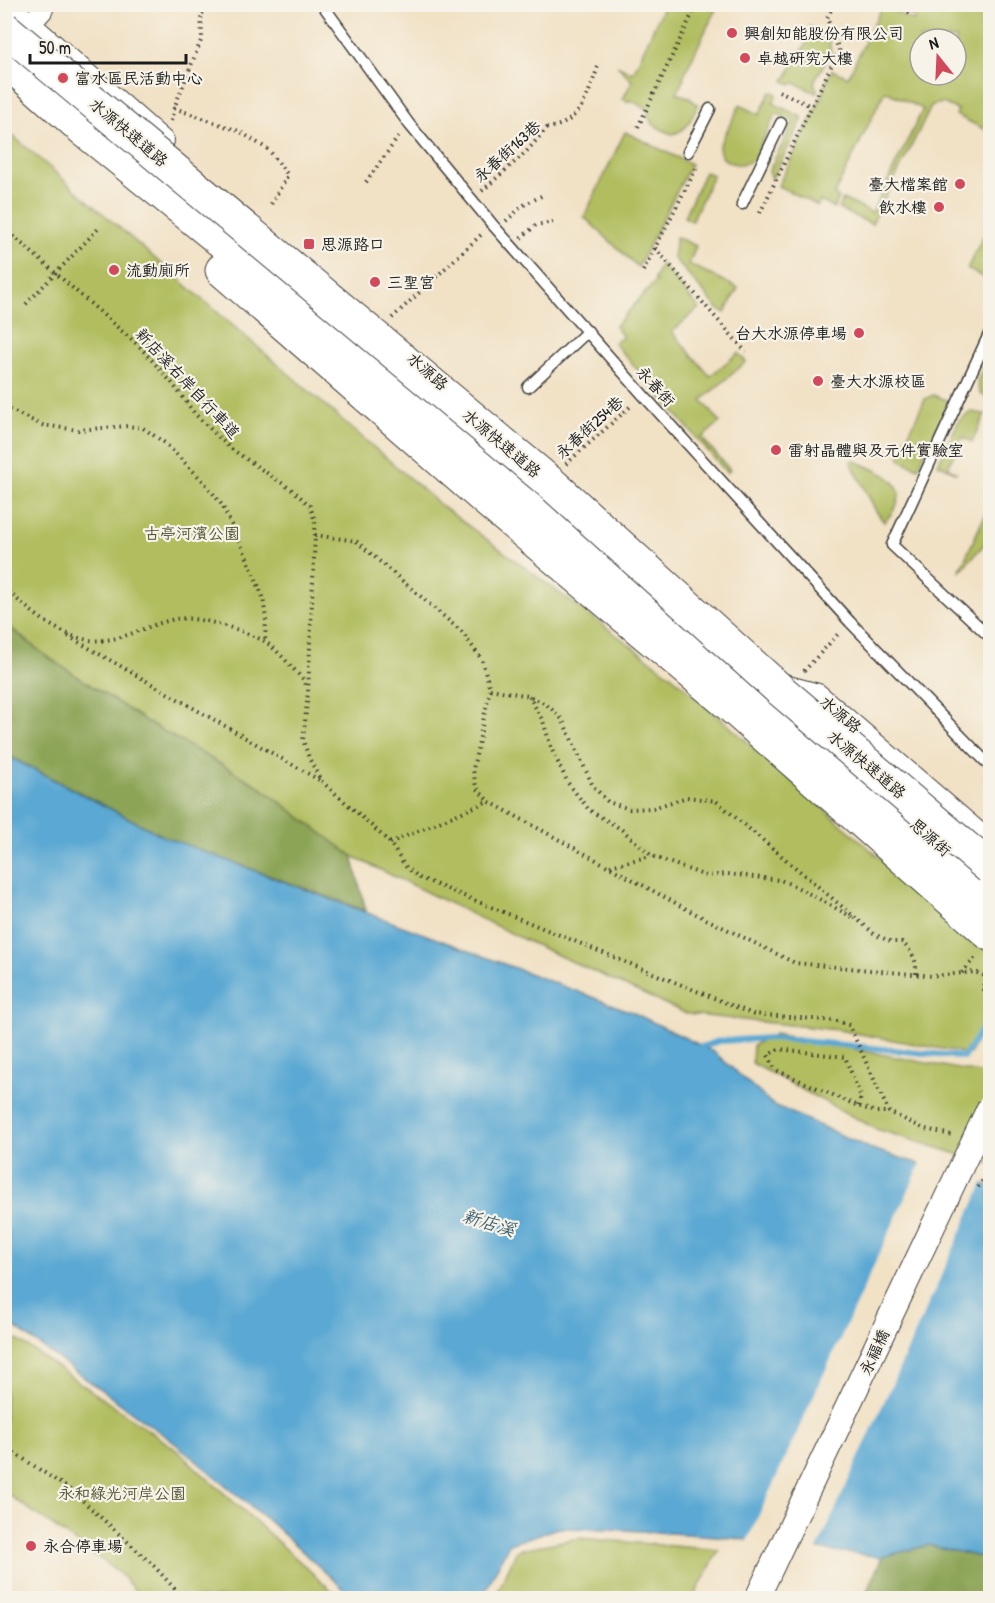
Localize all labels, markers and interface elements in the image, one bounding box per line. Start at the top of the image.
place label: 興創知能股份有限公司 [744,22,904,44]
marker: 興創知能股份有限公司 [725,26,739,40]
scale bar [30,27,186,65]
north arrow [908,27,968,87]
text: N [926,31,941,55]
text: 50 m [39,35,71,60]
place label: 卓越研究大樓 [757,47,853,69]
marker: 卓越研究大樓 [738,51,752,65]
place label: 富水區民活動中心 [75,67,203,89]
marker: 富水區民活動中心 [56,71,70,85]
street label: 水源快速道路 [85,93,173,171]
street label: 永春街163巷 [469,115,545,187]
place label: 臺大檔案館 [868,173,948,195]
marker: 臺大檔案館 [953,177,967,191]
place label: 飲水樓 [879,196,927,218]
marker: 飲水樓 [932,200,946,214]
place label: 思源路口 [321,233,385,255]
marker: 思源路口 [302,237,316,251]
place label: 流動廁所 [126,259,190,281]
marker: 流動廁所 [107,263,121,277]
place label: 三聖宮 [387,271,435,293]
marker: 三聖宮 [368,275,382,289]
place label: 台大水源停車場 [735,322,847,344]
street label: 新店溪右岸自行車道 [131,323,245,443]
marker: 台大水源停車場 [852,326,866,340]
street label: 水源路 [403,347,453,395]
street label: 永春街 [632,361,680,411]
place label: 臺大水源校區 [830,370,926,392]
marker: 臺大水源校區 [811,374,825,388]
street label: 永春街254巷 [550,391,628,463]
street label: 水源快速道路 [458,404,546,482]
place label: 雷射晶體與及元件實驗室 [788,439,964,461]
marker: 雷射晶體與及元件實驗室 [769,443,783,457]
park label: 古亭河濱公園 [144,522,240,544]
street label: 水源路 [816,690,866,738]
street label: 水源快速道路 [823,725,911,803]
street label: 思源街 [906,813,956,861]
water label: 新店溪 [460,1203,520,1243]
street label: 永福橋 [854,1326,894,1378]
park label: 永和綠光河岸公園 [58,1482,186,1504]
place label: 永合停車場 [43,1535,123,1557]
marker: 永合停車場 [24,1539,38,1553]

